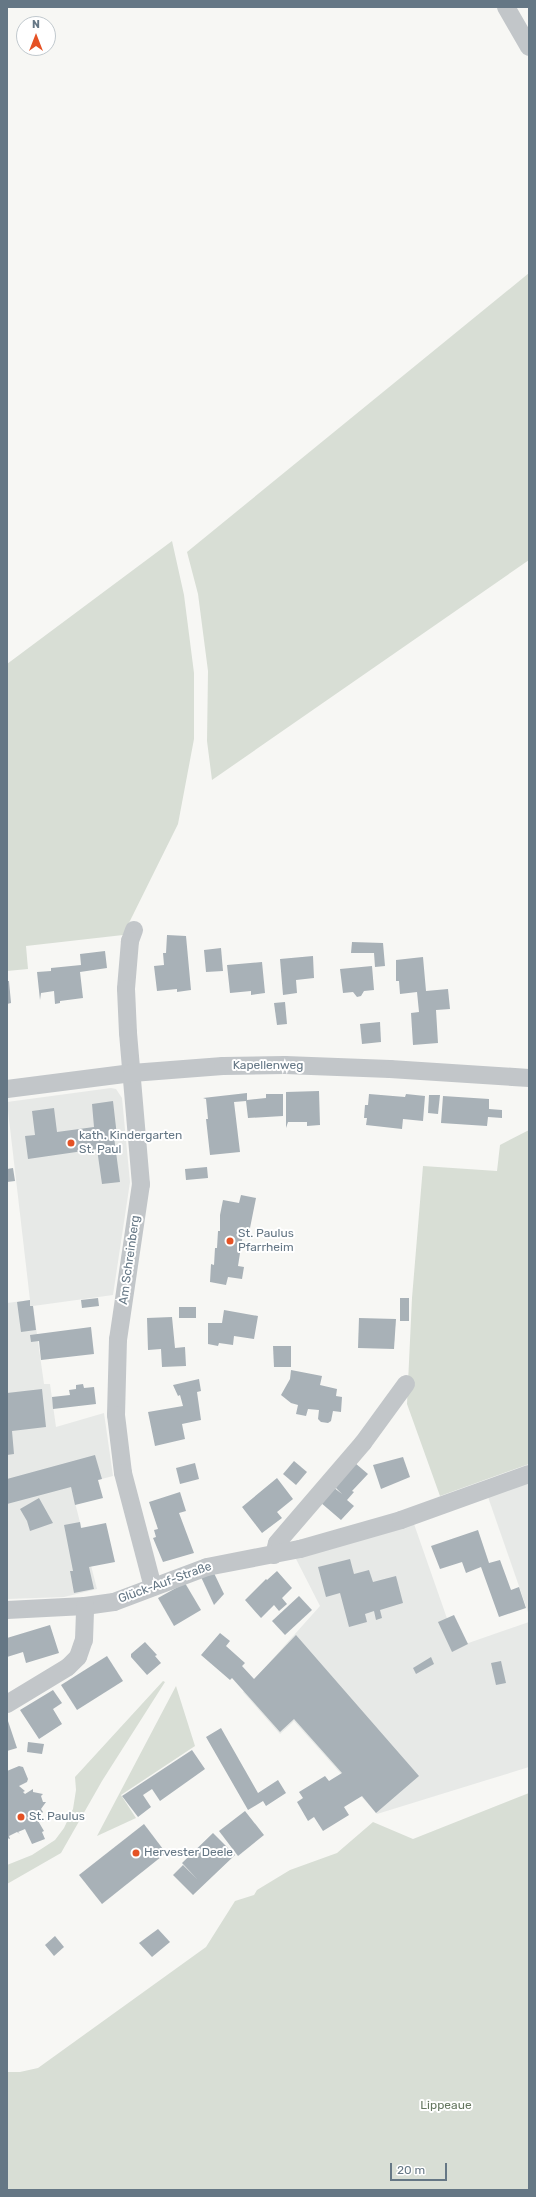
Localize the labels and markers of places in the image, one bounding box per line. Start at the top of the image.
place label: kath. Kindergarten St. Paul [79,1129,182,1157]
marker: kath. Kindergarten St. Paul [66,1138,76,1148]
place label: St. Paulus Pfarrheim [238,1227,294,1255]
marker: St. Paulus Pfarrheim [225,1236,235,1246]
place label: St. Paulus [29,1810,85,1824]
marker: St. Paulus [16,1812,26,1822]
place label: Hervester Deele [144,1846,233,1860]
marker: Hervester Deele [131,1848,141,1858]

